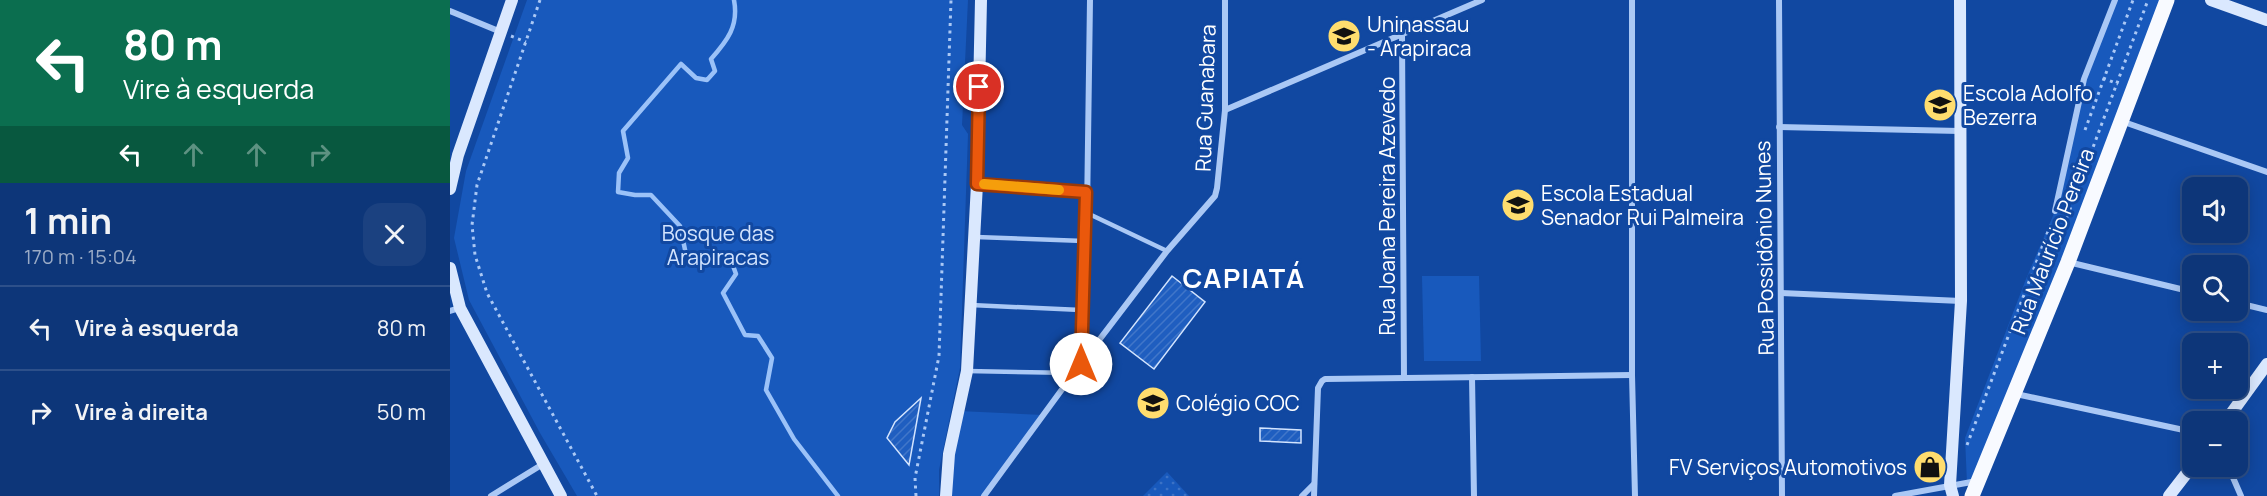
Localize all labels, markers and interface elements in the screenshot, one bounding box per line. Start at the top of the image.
place label: Uninassau - Arapiraca [1367,10,1472,62]
text: 80 m [123,15,223,73]
school or university icon: Uninassau - Arapiraca [1326,18,1362,54]
icon: left [24,24,102,102]
street label: Rua Guanabara [1188,24,1222,172]
pin [953,61,1004,112]
text: Vire à esquerda [123,70,314,107]
icon: arrive [962,70,995,103]
street label: Rua Joana Pereira Azevedo [1373,76,1401,336]
place label: Escola Adolfo Bezerra [1963,79,2093,131]
school or university icon: Escola Adolfo Bezerra [1922,87,1958,123]
icon: left [114,138,147,171]
icon: ahead [177,138,210,171]
icon: ahead [240,138,273,171]
icon: right [303,138,336,171]
street label: Rua Possidônio Nunes [1748,140,1780,356]
street label: Rua Maurício Pereira [2004,144,2100,338]
map controls [2182,177,2248,477]
button: sound [2182,177,2248,243]
place label: Escola Estadual Senador Rui Palmeira [1541,179,1744,231]
school or university icon: Escola Estadual Senador Rui Palmeira [1500,187,1536,223]
text: 1 min [24,196,112,245]
button: close [363,203,426,266]
park label: Bosque das Arapiracas [662,219,774,271]
text: 170 m · 15:04 [24,243,137,270]
button: search [2182,255,2248,321]
district label: CAPIATÁ [1182,259,1306,296]
icon: left [24,312,57,345]
text: Vire à esquerda [75,313,239,343]
text: 80 m [377,313,426,343]
position arrow [1049,332,1113,396]
button: + [2182,333,2248,399]
school or university icon: Colégio COC [1135,385,1171,421]
place label: Colégio COC [1176,389,1300,417]
icon: right [24,396,57,429]
text: Vire à direita [75,397,208,427]
text: 50 m [377,397,426,427]
button: − [2182,411,2248,477]
shop icon: FV Serviços Automotivos [1912,449,1948,485]
place label: FV Serviços Automotivos [1669,453,1907,481]

